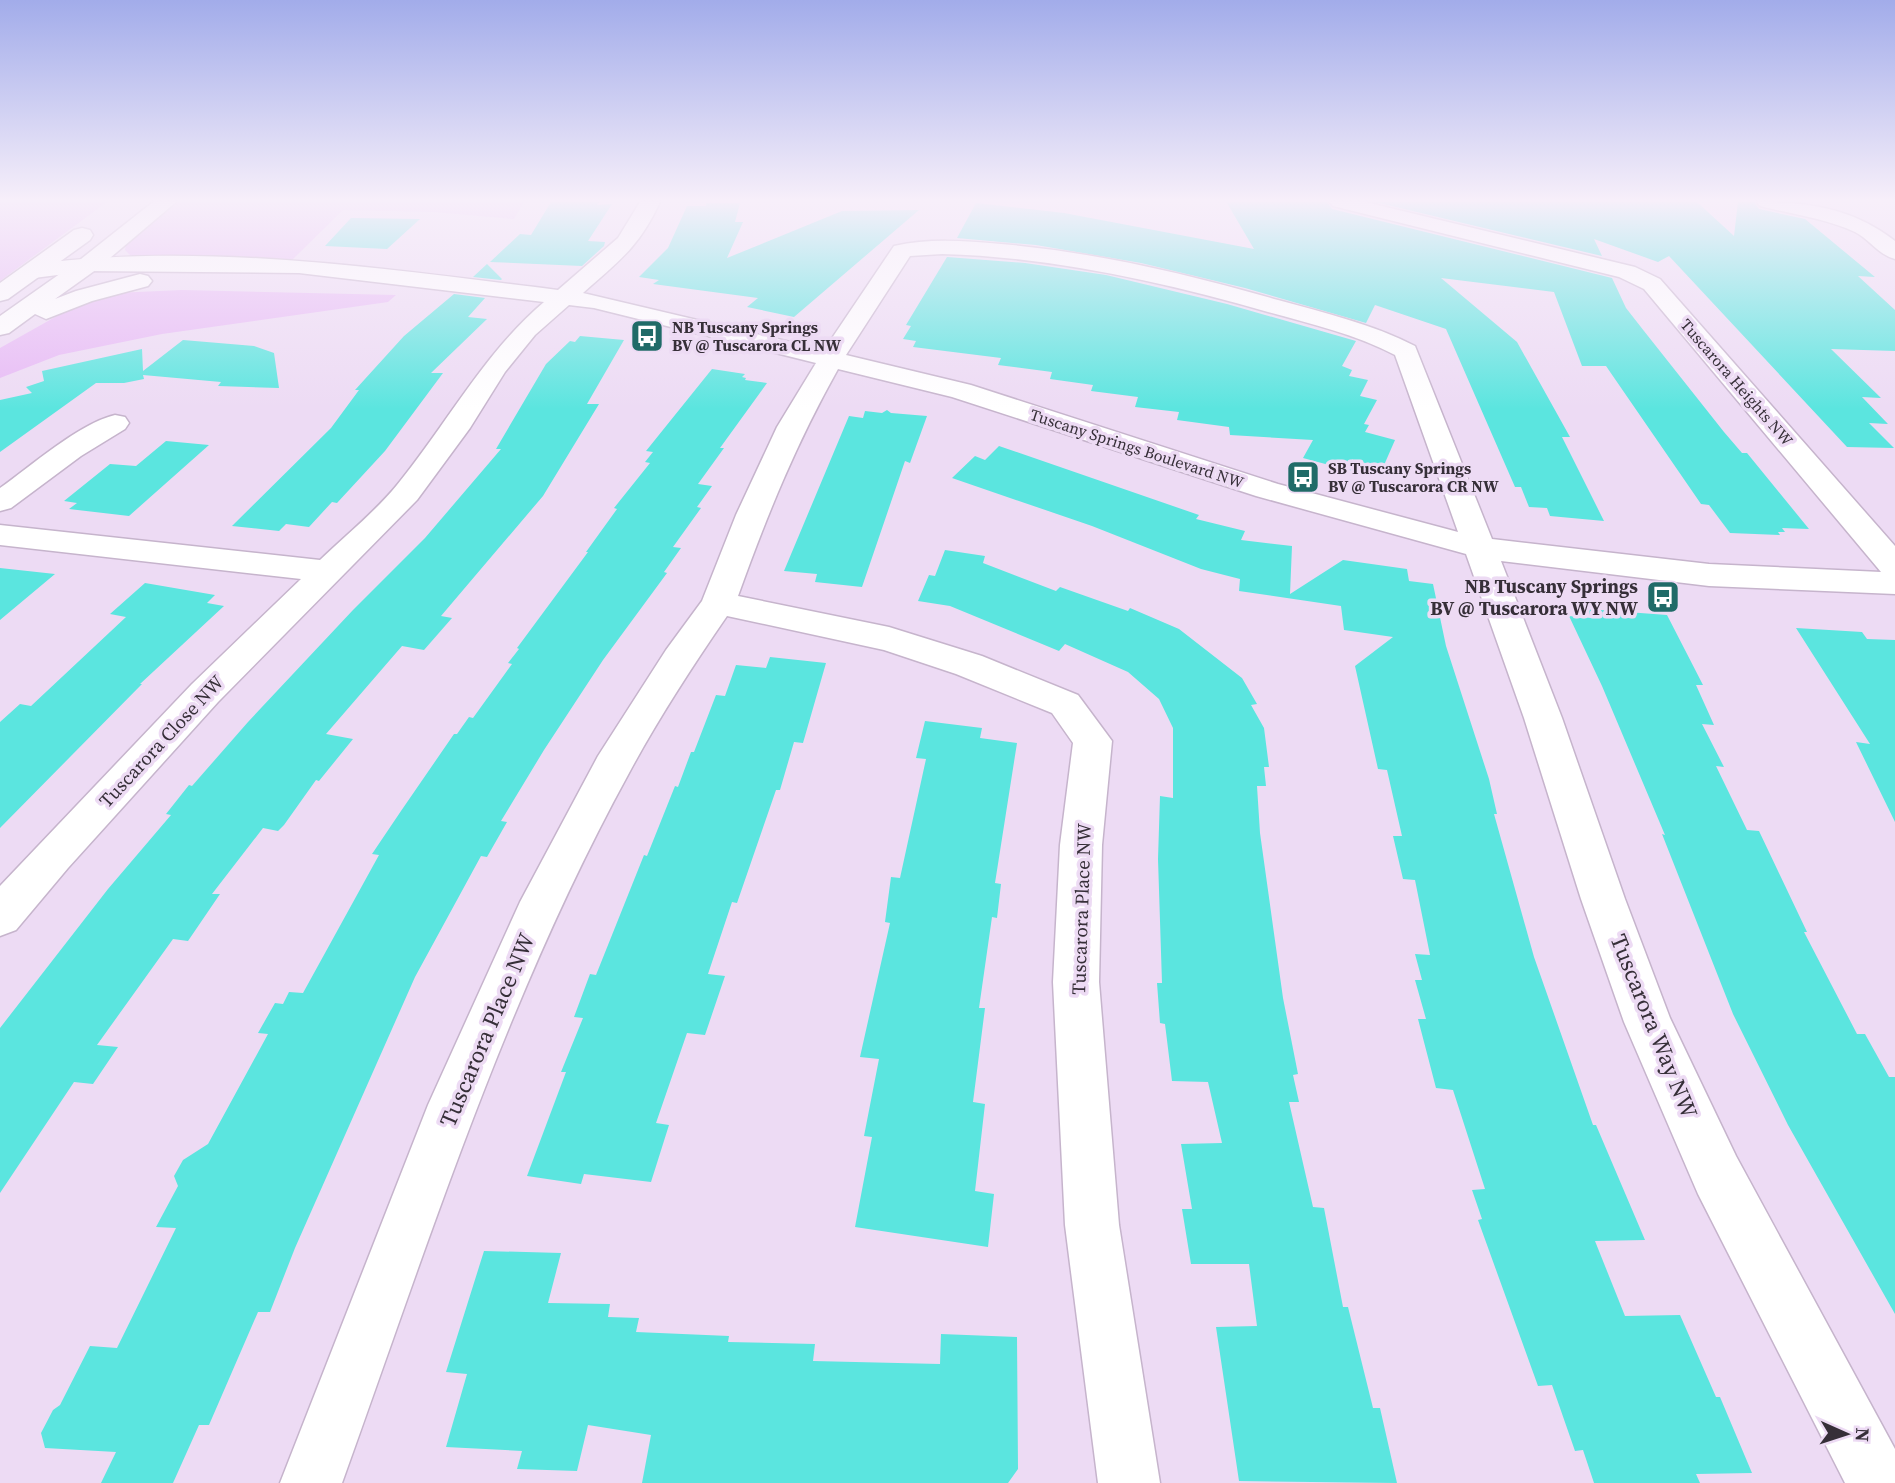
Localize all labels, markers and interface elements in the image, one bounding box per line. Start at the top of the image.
street label: Tuscarora Heights NW [1676,314,1799,451]
place label: NB Tuscany Springs BV @ Tuscarora CL NW [672,316,841,356]
bus stop icon: NB Tuscany Springs BV @ Tuscarora CL NW [628,317,666,355]
street label: Tuscany Springs Boulevard NW [1027,403,1247,493]
place label: SB Tuscany Springs BV @ Tuscarora CR NW [1328,457,1499,497]
bus stop icon: SB Tuscany Springs BV @ Tuscarora CR NW [1284,458,1322,496]
place label: NB Tuscany Springs BV @ Tuscarora WY NW [1430,573,1638,621]
bus stop icon: NB Tuscany Springs BV @ Tuscarora WY NW [1644,578,1682,616]
street label: Tuscarora Close NW [93,669,230,813]
street label: Tuscarora Place NW [1065,822,1097,995]
street label: Tuscarora Place NW [432,928,542,1132]
street label: Tuscarora Way NW [1603,929,1705,1123]
north arrow [1811,1399,1881,1469]
text: N [1850,1427,1876,1443]

